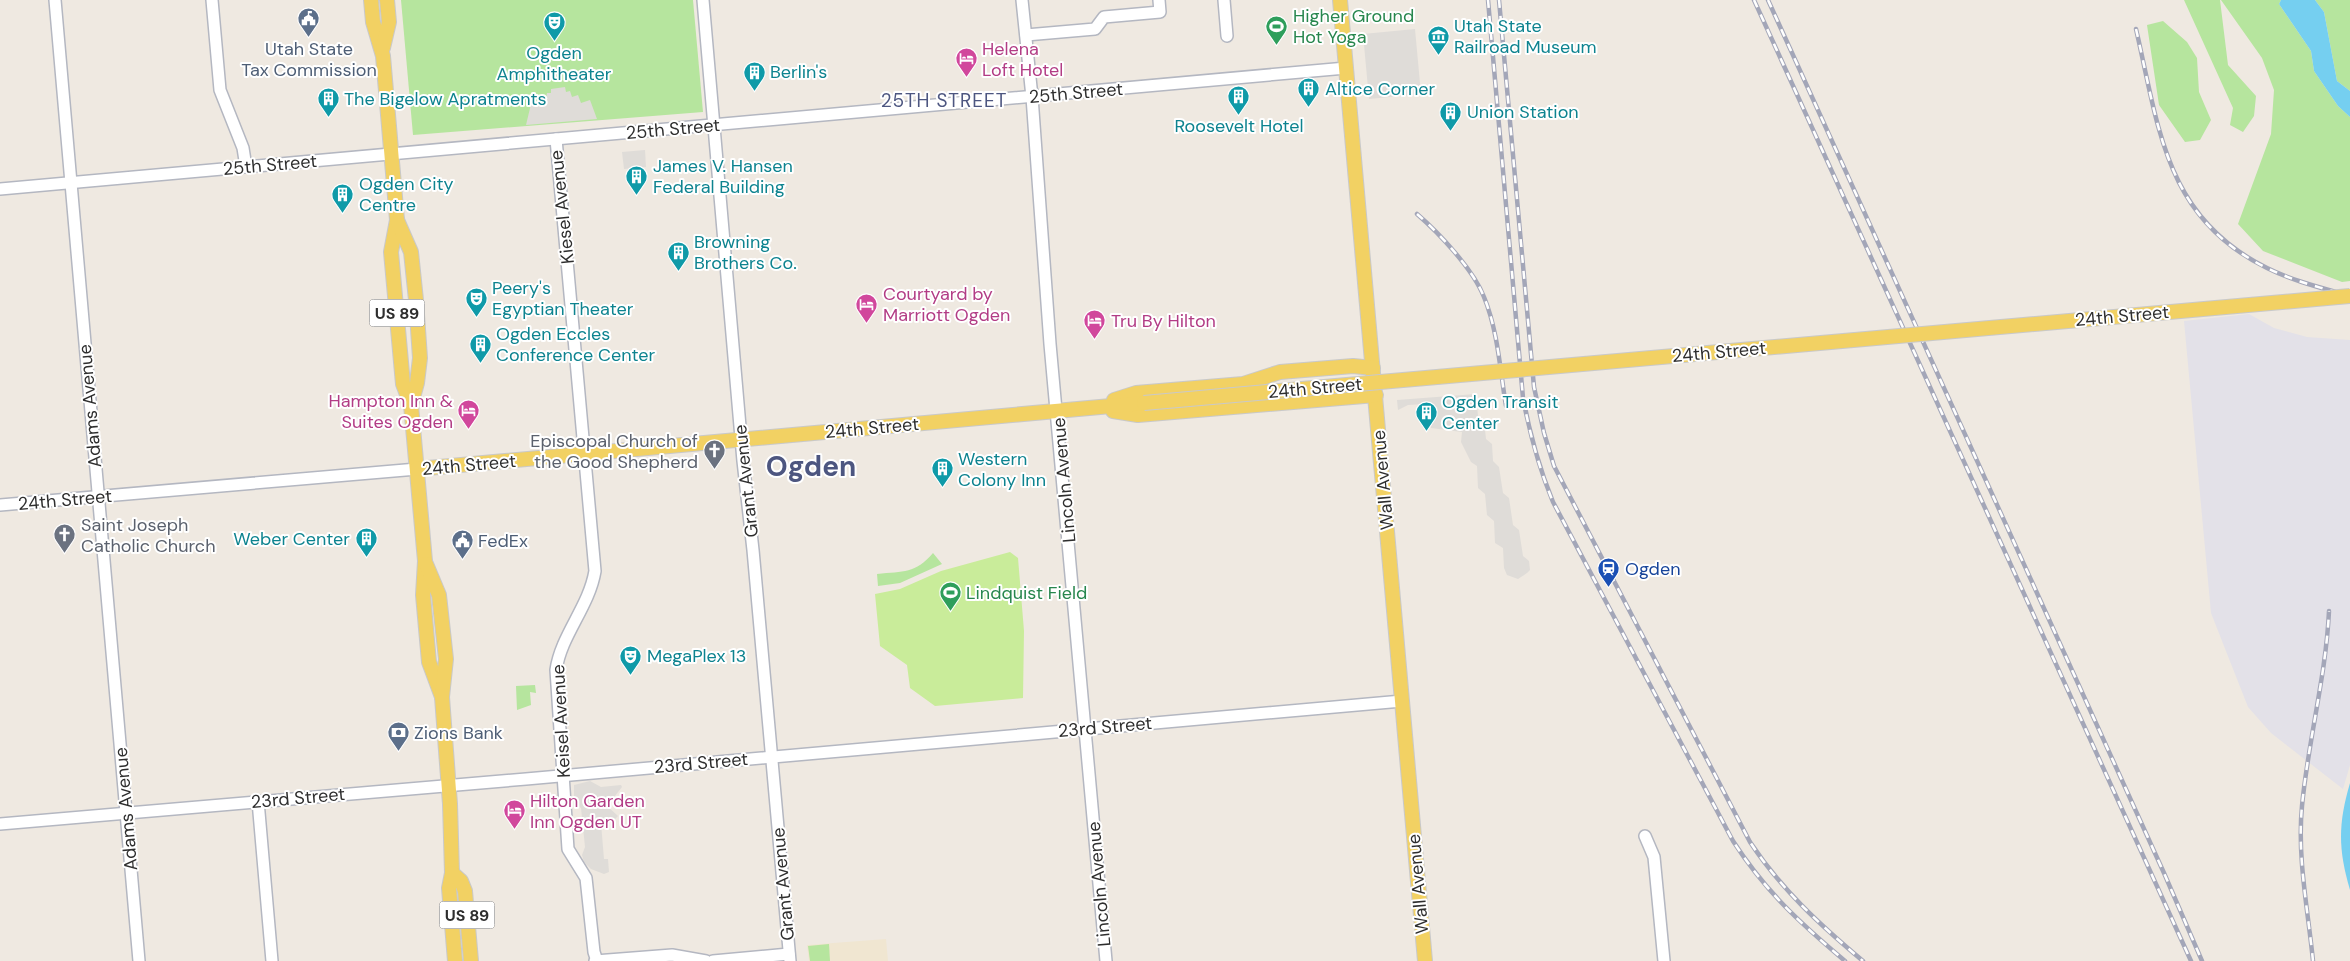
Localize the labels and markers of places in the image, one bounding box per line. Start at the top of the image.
place label: Higher Ground Hot Yoga [1293,4,1414,49]
public building icon: Utah State Tax Commission [297,7,321,38]
theatre icon: Ogden Amphitheater [542,11,566,42]
sports icon: Higher Ground Hot Yoga [1265,14,1289,45]
place label: Utah State Railroad Museum [1454,14,1597,59]
museum icon: Utah State Railroad Museum [1426,24,1450,55]
place label: Utah State Tax Commission [241,37,377,82]
place label: Helena Loft Hotel [982,37,1063,82]
place label: Ogden Amphitheater [497,41,612,86]
hotel icon: Helena Loft Hotel [954,47,978,78]
building icon: Berlin's [742,60,766,91]
place label: Berlin's [770,60,827,84]
building icon: Altice Corner [1297,77,1321,108]
place label: Altice Corner [1325,77,1435,101]
building icon: Roosevelt Hotel [1227,84,1251,115]
building icon: The Bigelow Apratments [316,87,340,118]
place label: The Bigelow Apratments [344,87,547,111]
building icon: Union Station [1439,100,1463,131]
place label: Union Station [1467,100,1579,124]
place label: Roosevelt Hotel [1174,114,1304,138]
place label: James V. Hansen Federal Building [653,154,793,199]
building icon: James V. Hansen Federal Building [625,164,649,195]
place label: Ogden City Centre [359,172,454,217]
building icon: Ogden City Centre [331,182,355,213]
place label: Browning Brothers Co. [694,230,797,275]
building icon: Browning Brothers Co. [666,240,690,271]
place label: Peery's Egyptian Theater [492,276,634,321]
place label: Courtyard by Marriott Ogden [883,282,1010,327]
theatre icon: Peery's Egyptian Theater [464,286,488,317]
hotel icon: Courtyard by Marriott Ogden [855,292,879,323]
hotel icon: Tru By Hilton [1083,309,1107,340]
place label: Tru By Hilton [1111,309,1216,333]
place label: Ogden Eccles Conference Center [496,322,656,367]
building icon: Ogden Eccles Conference Center [468,332,492,363]
place label: Hampton Inn & Suites Ogden [329,389,453,434]
place label: Ogden Transit Center [1442,390,1559,435]
hotel icon: Hampton Inn & Suites Ogden [457,399,481,430]
building icon: Ogden Transit Center [1414,400,1438,431]
place label: Episcopal Church of the Good Shepherd [530,429,698,474]
church icon: Episcopal Church of the Good Shepherd [702,439,726,470]
place label: Western Colony Inn [958,447,1046,492]
building icon: Western Colony Inn [930,457,954,488]
place label: Saint Joseph Catholic Church [81,513,215,558]
church icon: Saint Joseph Catholic Church [53,523,77,554]
place label: Weber Center [233,527,350,551]
building icon: Weber Center [354,527,378,558]
public building icon: FedEx [450,529,474,560]
place label: FedEx [478,529,528,553]
station icon: Ogden [1597,557,1621,588]
place label: Ogden [1625,557,1680,581]
sports icon: Lindquist Field [938,581,962,612]
place label: Lindquist Field [966,581,1087,605]
theatre icon: MegaPlex 13 [619,644,643,675]
place label: MegaPlex 13 [647,644,746,668]
bank icon: Zions Bank [386,721,410,752]
place label: Zions Bank [414,721,503,745]
place label: Hilton Garden Inn Ogden UT [530,789,645,834]
hotel icon: Hilton Garden Inn Ogden UT [502,799,526,830]

